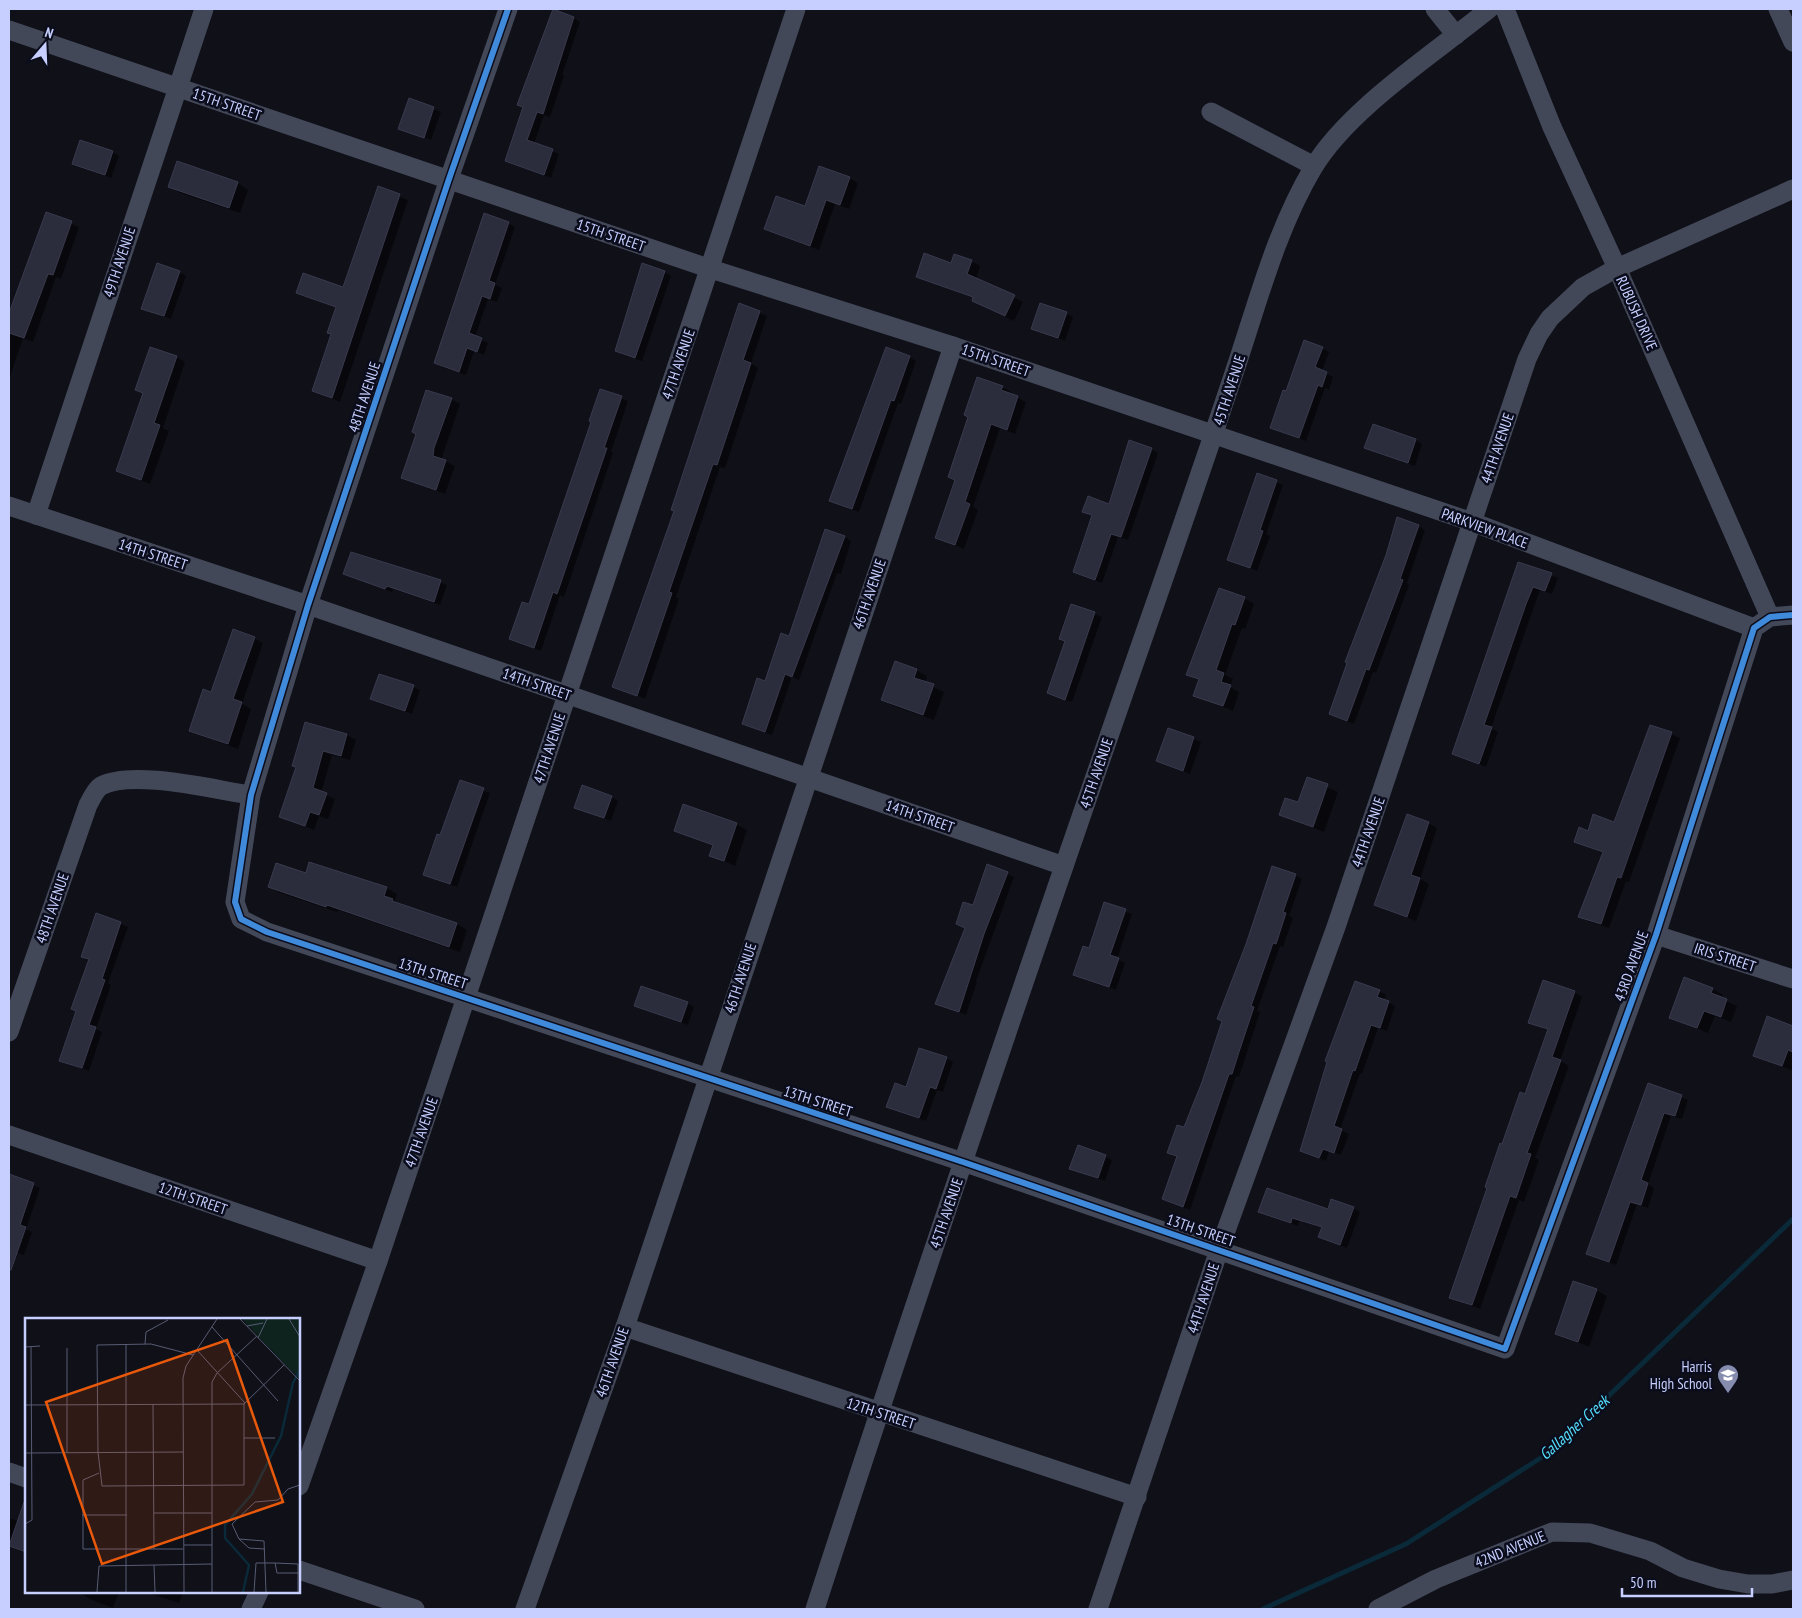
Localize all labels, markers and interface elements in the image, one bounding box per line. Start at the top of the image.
north arrow [20,20,70,70]
text: N [43,23,56,42]
street label: 15TH STREET [190,83,264,125]
street label: 15TH STREET [574,214,648,256]
street label: 49TH AVENUE [99,224,139,300]
street label: RUBUSH DRIVE [1612,273,1662,353]
street label: 47TH AVENUE [657,326,699,402]
street label: 15TH STREET [959,339,1033,381]
street label: 45TH AVENUE [1209,352,1249,428]
street label: 48TH AVENUE [344,359,384,435]
street label: 44TH AVENUE [1476,410,1518,486]
street label: PARKVIEW PLACE [1439,504,1531,552]
street label: 14TH STREET [116,534,190,574]
street label: 46TH AVENUE [848,556,890,632]
street label: 14TH STREET [500,663,574,705]
street label: 47TH AVENUE [529,710,569,786]
street label: 45TH AVENUE [1075,735,1117,811]
street label: 44TH AVENUE [1347,794,1389,870]
street label: 14TH STREET [883,795,957,837]
street label: 48TH AVENUE [31,870,73,946]
street label: 43RD AVENUE [1609,928,1653,1004]
street label: IRIS STREET [1692,938,1758,976]
street label: 46TH AVENUE [720,940,760,1016]
street label: 13TH STREET [396,953,470,993]
street label: 13TH STREET [781,1081,855,1121]
street label: 47TH AVENUE [400,1094,442,1170]
street label: 45TH AVENUE [925,1175,967,1251]
street label: 12TH STREET [156,1177,230,1219]
street label: 13TH STREET [1164,1209,1238,1251]
street label: 44TH AVENUE [1183,1260,1223,1336]
inset map [25,1318,300,1593]
street label: 46TH AVENUE [591,1324,633,1400]
place label: Harris High School [1650,1357,1713,1393]
school or university icon: Harris High School [1716,1363,1740,1394]
water label: Gallagher Creek [1535,1389,1614,1464]
street label: 12TH STREET [844,1393,918,1433]
street label: 42ND AVENUE [1472,1526,1548,1572]
scale bar [1622,1566,1752,1598]
text: 50 m [1630,1573,1656,1592]

